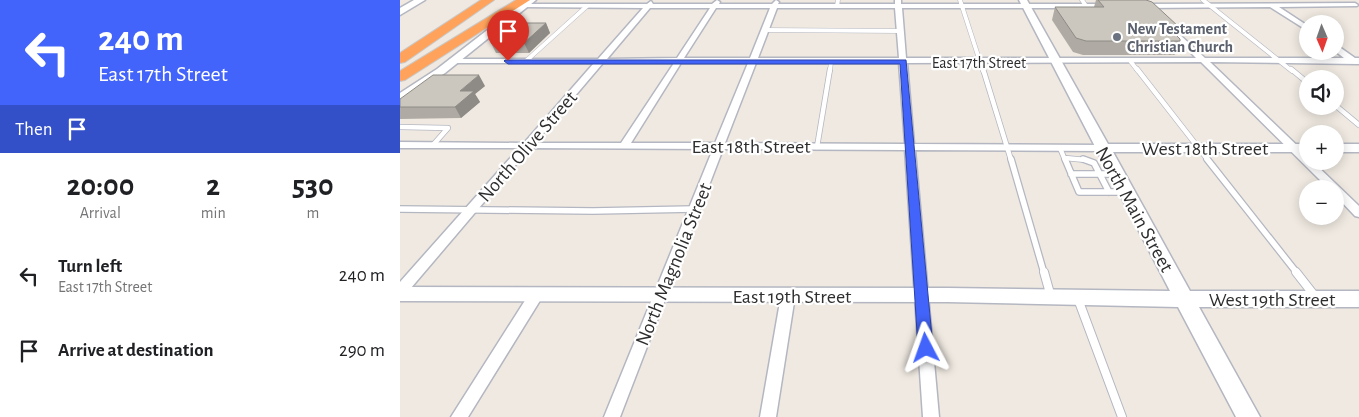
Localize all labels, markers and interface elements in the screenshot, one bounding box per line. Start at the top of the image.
pin [487,10,529,61]
north arrow [1299,15,1344,60]
map controls [1299,15,1344,225]
icon: arrive [494,17,522,45]
icon: left [15,20,80,85]
place label: New Testament Christian Church [1127,21,1233,55]
text: 240 m [98,22,184,57]
marker: New Testament Christian Church [1111,31,1123,43]
street label: East 17th Street [932,55,1026,71]
text: East 17th Street [98,63,228,85]
button: sound [1299,70,1344,115]
street label: North Olive Street [474,87,582,206]
icon: arrive [63,115,91,143]
text: Then [15,120,53,139]
button: + [1299,125,1344,170]
street label: East 18th Street [691,137,811,157]
street label: West 18th Street [1142,139,1269,159]
street label: North Main Street [1091,144,1177,276]
text: 20:00 [66,171,134,201]
text: 2 [206,171,220,201]
text: 530 [292,171,334,201]
street label: North Magnolia Street [632,180,716,349]
button: − [1299,180,1344,225]
text: Arrival [80,205,121,221]
text: min [201,205,226,221]
text: m [306,205,319,221]
text: Turn left [58,257,122,276]
icon: left [15,262,43,290]
text: 240 m [339,266,385,285]
text: East 17th Street [58,279,152,295]
street label: East 19th Street [733,287,852,307]
street label: West 19th Street [1209,290,1336,310]
position arrow [899,321,951,373]
icon: arrive [15,337,43,365]
text: Arrive at destination [58,341,214,360]
text: 290 m [339,341,385,360]

